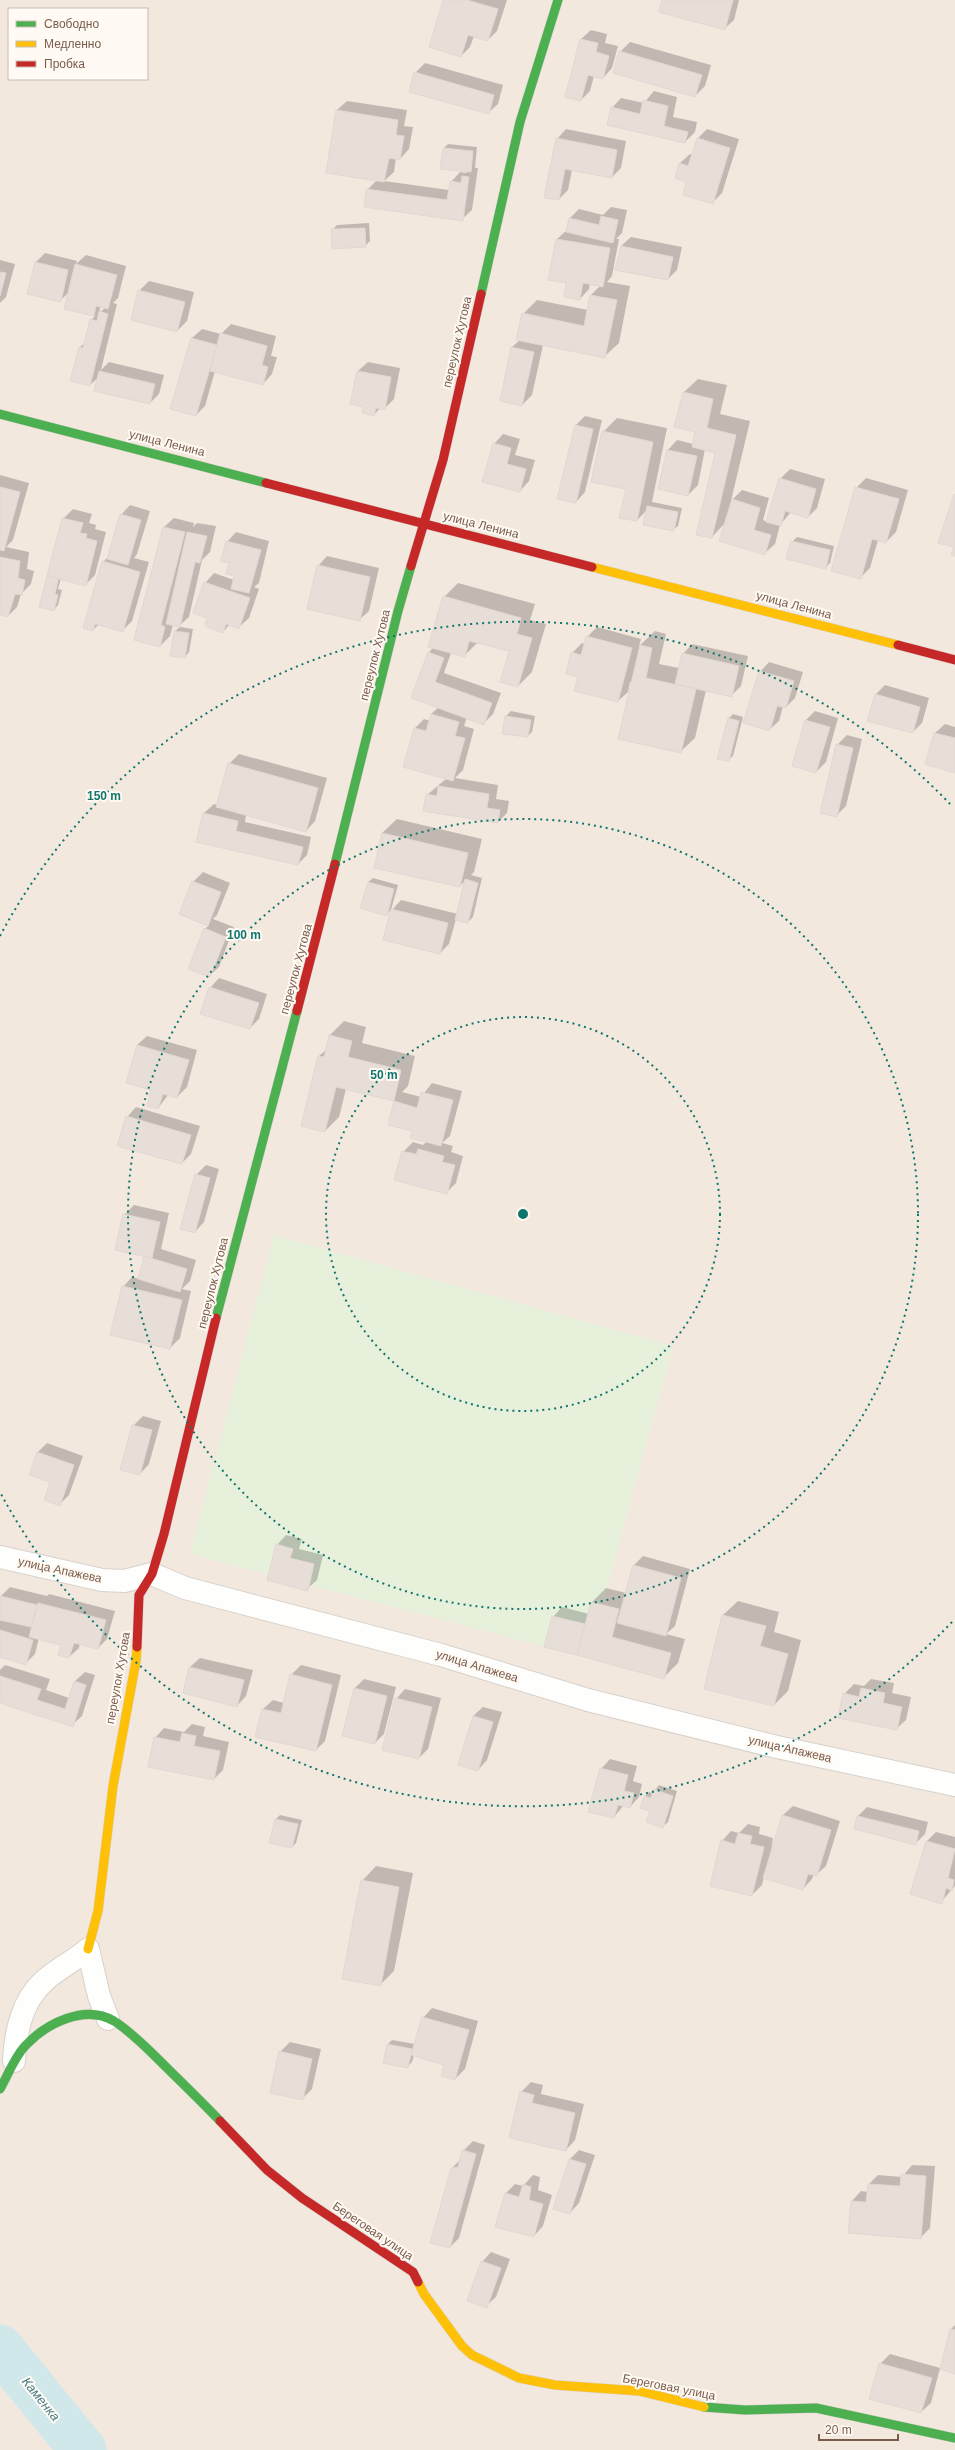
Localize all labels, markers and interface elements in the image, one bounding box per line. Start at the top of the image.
legend [8,8,148,80]
text: Свободно [44,17,99,31]
text: Медленно [44,37,101,51]
text: Пробка [44,57,85,71]
street label: переулок Хутова [440,295,474,389]
street label: улица Ленина [128,427,207,459]
street label: улица Ленина [442,509,521,541]
street label: улица Ленина [755,588,834,622]
street label: переулок Хутова [357,608,393,702]
text: 150 m [87,789,121,803]
street label: переулок Хутова [277,922,315,1016]
text: 100 m [227,928,261,942]
text: 50 m [370,1068,398,1082]
centre of rings [516,1207,530,1221]
street label: переулок Хутова [195,1236,231,1330]
street label: улица Апажева [17,1554,103,1586]
street label: переулок Хутова [103,1631,133,1725]
street label: улица Апажева [434,1647,520,1685]
street label: улица Апажева [747,1733,833,1765]
street label: Береговая улица [330,2199,416,2263]
street label: Береговая улица [621,2371,717,2403]
water label: Каменка [19,2374,63,2424]
scale bar [819,2416,898,2442]
text: 20 m [825,2423,852,2437]

